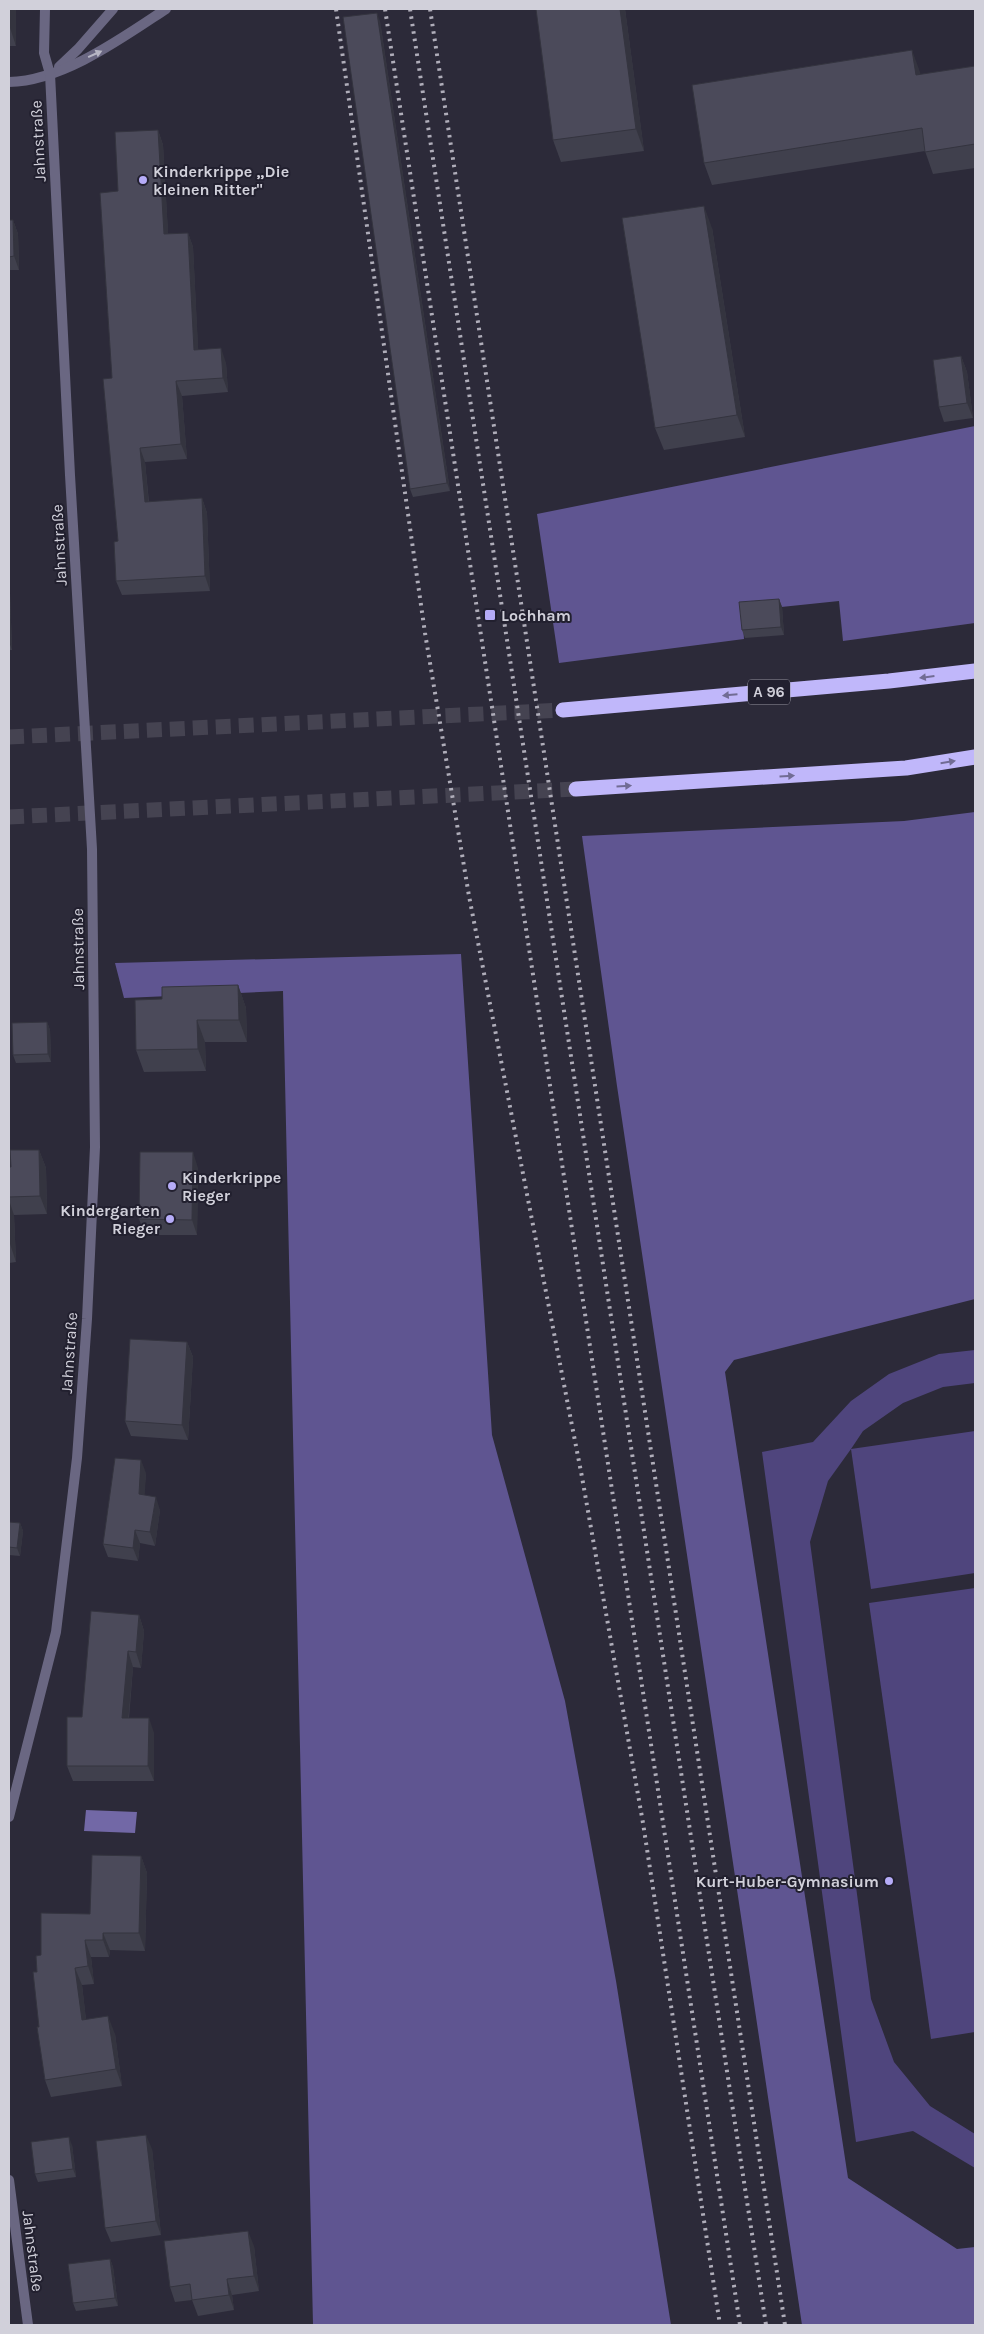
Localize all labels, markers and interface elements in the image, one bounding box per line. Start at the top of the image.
one-way arrow [88,50,102,58]
street label: Jahnstraße [26,100,50,182]
place label: Kinderkrippe „Die kleinen Ritter" [153,162,289,199]
marker: Kinderkrippe „Die kleinen Ritter" [137,174,149,186]
street label: Jahnstraße [47,504,71,586]
place label: Lochham [501,606,571,625]
marker: Lochham [483,608,497,622]
one-way arrow [919,673,935,681]
road number: A 96 [748,680,790,704]
one-way arrow [722,691,738,699]
one-way arrow [941,757,957,765]
one-way arrow [779,771,795,779]
one-way arrow [617,782,633,790]
street label: Jahnstraße [68,908,88,990]
place label: Kinderkrippe Rieger [182,1168,281,1205]
marker: Kinderkrippe Rieger [166,1180,178,1192]
place label: Kindergarten Rieger [60,1201,161,1238]
marker: Kindergarten Rieger [164,1213,176,1225]
street label: Jahnstraße [57,1312,81,1394]
place label: Kurt-Huber-Gymnasium [696,1872,879,1891]
marker: Kurt-Huber-Gymnasium [883,1875,895,1887]
street label: Jahnstraße [19,2209,47,2293]

